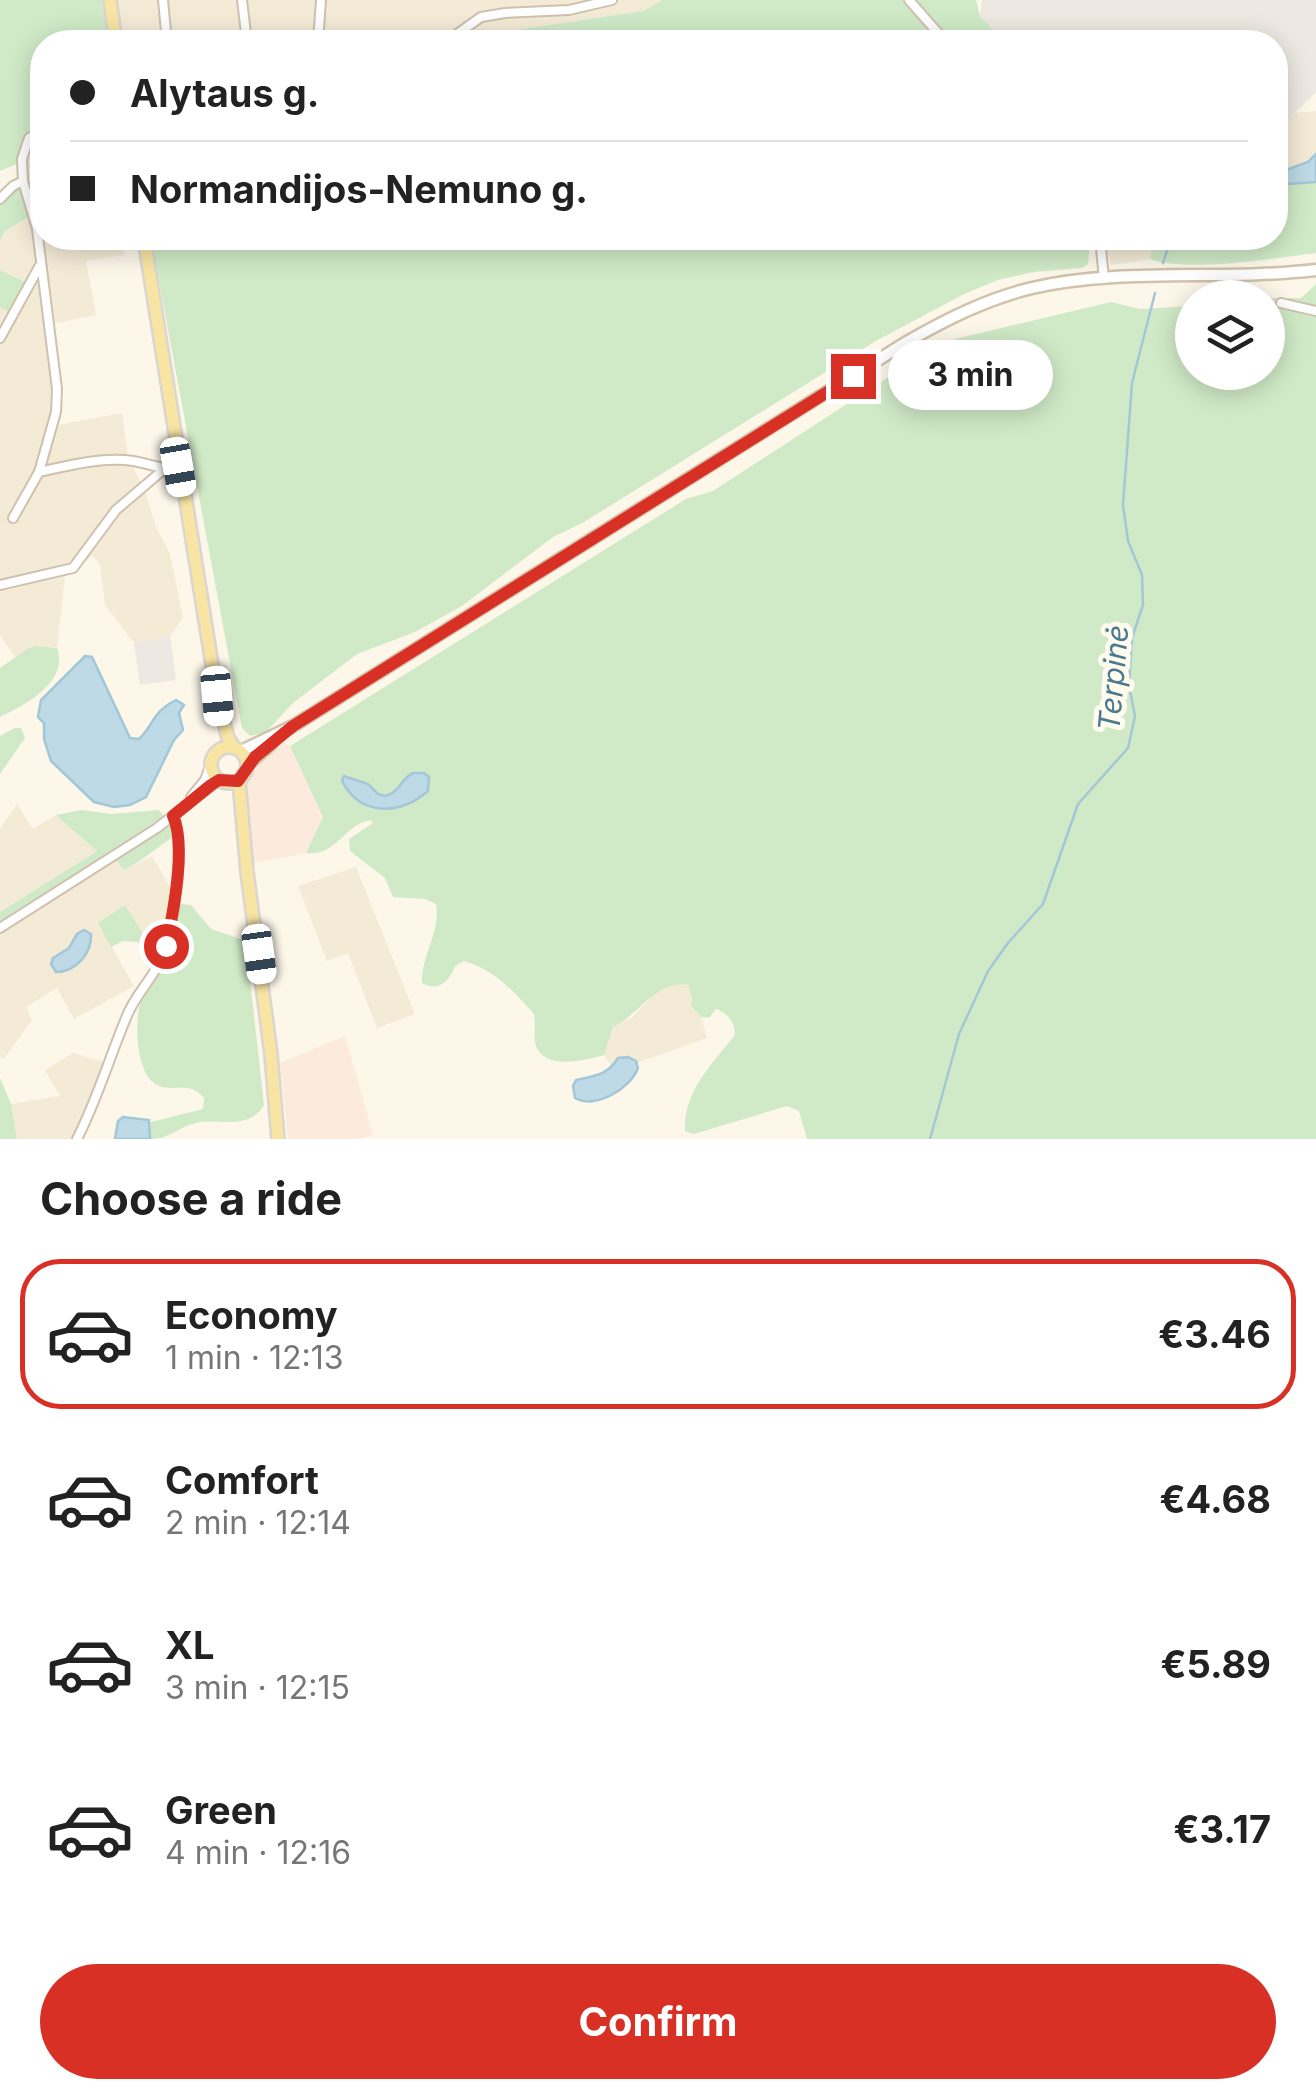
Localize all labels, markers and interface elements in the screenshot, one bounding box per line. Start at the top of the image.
text: Alytaus g. [130,70,319,116]
text: Normandijos-Nemuno g. [130,166,588,212]
map controls [1175,280,1285,390]
button: layers [1175,280,1285,390]
callout: 3 min [888,341,1053,411]
route end [831,354,876,399]
text: 3 min [927,355,1014,394]
car [158,435,198,499]
water label: Terpinė [1090,623,1136,733]
car [199,665,235,727]
car [240,922,278,986]
route start [144,924,189,969]
text: Choose a ride [40,1171,342,1226]
icon: car [45,1289,135,1379]
text: Economy [165,1292,338,1338]
text: €3.46 [1158,1311,1271,1357]
text: 1 min · 12:13 [165,1338,343,1377]
icon: car [45,1454,135,1544]
text: Comfort [165,1457,319,1503]
text: €4.68 [1160,1476,1271,1522]
text: 2 min · 12:14 [165,1503,351,1542]
icon: car [45,1619,135,1709]
text: XL [165,1622,215,1668]
text: €5.89 [1161,1641,1271,1687]
text: 3 min · 12:15 [165,1668,350,1707]
icon: car [45,1784,135,1874]
text: Green [165,1787,277,1833]
text: €3.17 [1174,1806,1271,1852]
text: 4 min · 12:16 [165,1833,351,1872]
button: Confirm [40,1964,1276,2079]

